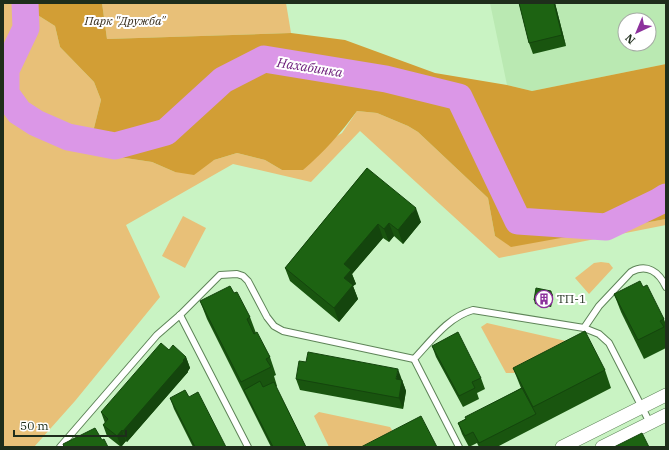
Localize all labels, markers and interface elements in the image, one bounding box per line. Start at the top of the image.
north arrow [617,12,657,52]
park label: Парк "Дружба" [84,13,167,28]
text: N [622,31,638,47]
water label: Нахабинка [275,54,344,81]
building icon: ТП-1 [534,289,554,309]
place label: ТП-1 [557,291,586,306]
scale bar [14,412,126,438]
text: 50 m [20,418,49,433]

